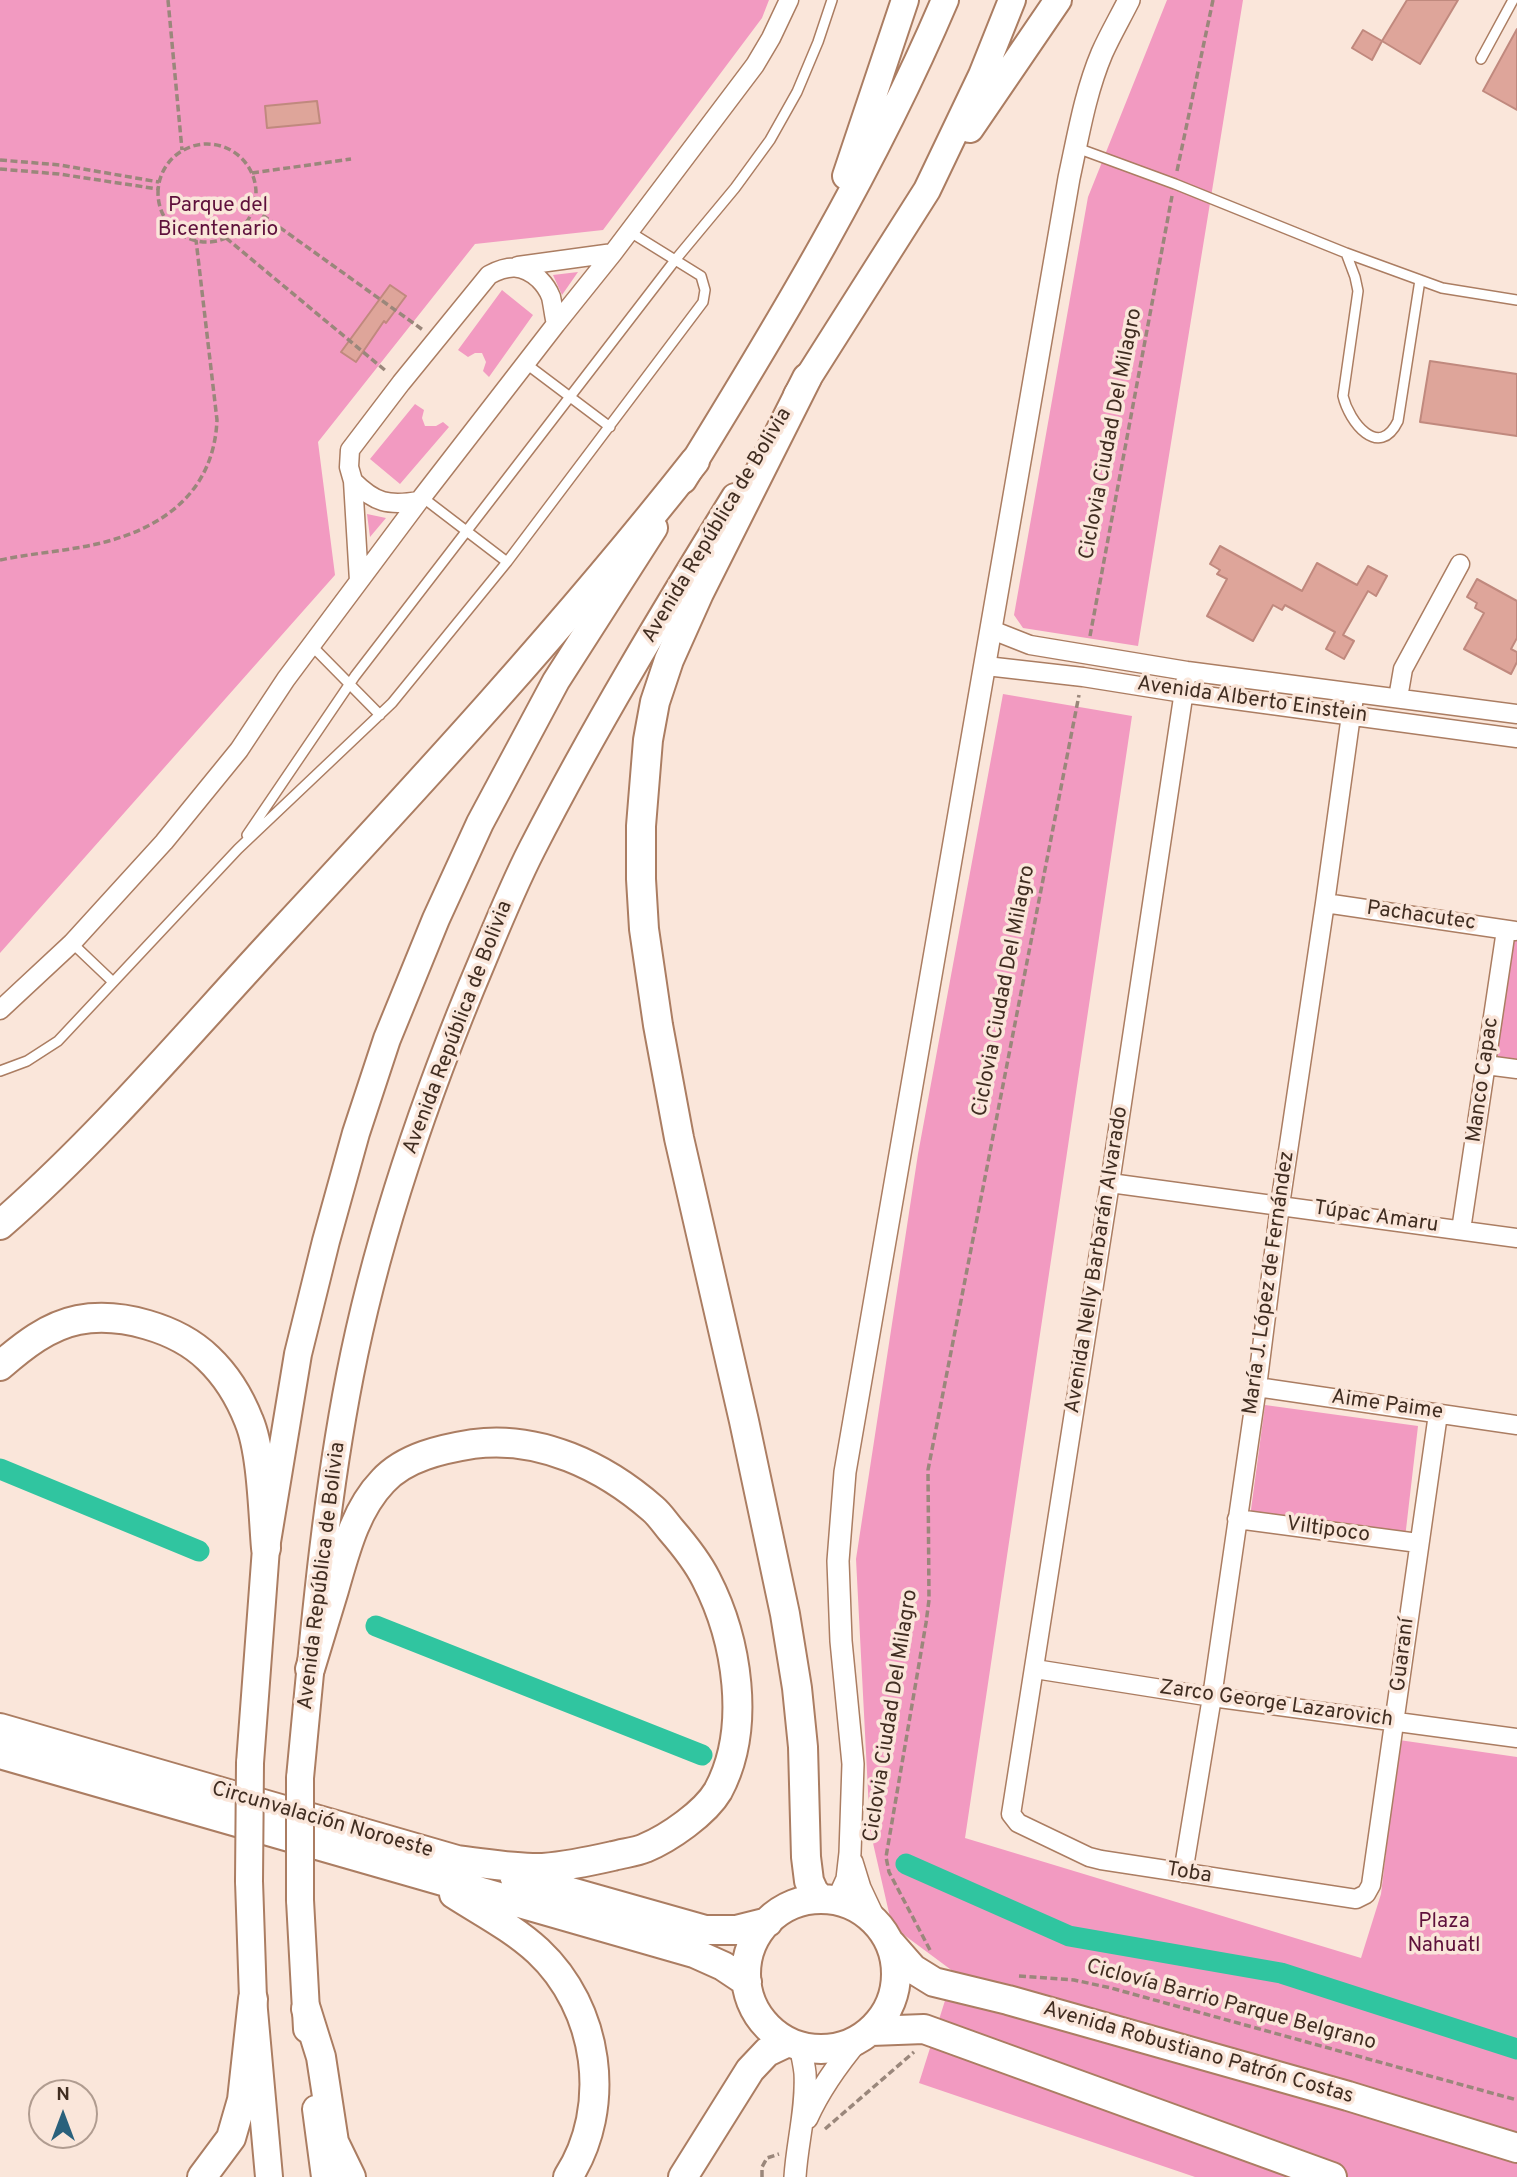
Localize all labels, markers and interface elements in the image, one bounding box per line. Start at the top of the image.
park label: Parque del Bicentenario [158,194,278,244]
street label: Ciclovia Ciudad Del Milagro [1075,306,1149,562]
street label: Avenida República de Bolivia [638,404,798,648]
street label: Avenida Alberto Einstein [1135,672,1369,730]
street label: Ciclovia Ciudad Del Milagro [968,863,1042,1119]
street label: Pachacutec [1365,897,1477,937]
street label: Avenida República de Bolivia [399,898,519,1158]
street label: Manco Capac [1463,1016,1505,1144]
street label: Avenida Nelly Barbarán Alvarado [1061,1105,1135,1415]
street label: María J. López de Fernández [1239,1150,1301,1416]
street label: Túpac Amaru [1312,1197,1440,1239]
street label: Aime Paime [1330,1386,1444,1426]
street label: Avenida República de Bolivia [294,1441,352,1711]
street label: Viltipoco [1285,1513,1371,1549]
street label: Ciclovia Ciudad Del Milagro [860,1588,924,1844]
street label: Guaraní [1387,1617,1421,1693]
street label: Zarco George Lazarovich [1158,1676,1394,1734]
street label: Circunvalación Noroeste [208,1777,436,1865]
street label: Toba [1165,1858,1213,1890]
park label: Plaza Nahuatl [1408,1910,1480,1960]
street label: Ciclovía Barrio Parque Belgrano [1083,1955,1379,2057]
street label: Avenida Robustiano Patrón Costas [1040,1998,1356,2110]
north arrow [28,2079,98,2149]
text: N [56,2083,70,2107]

